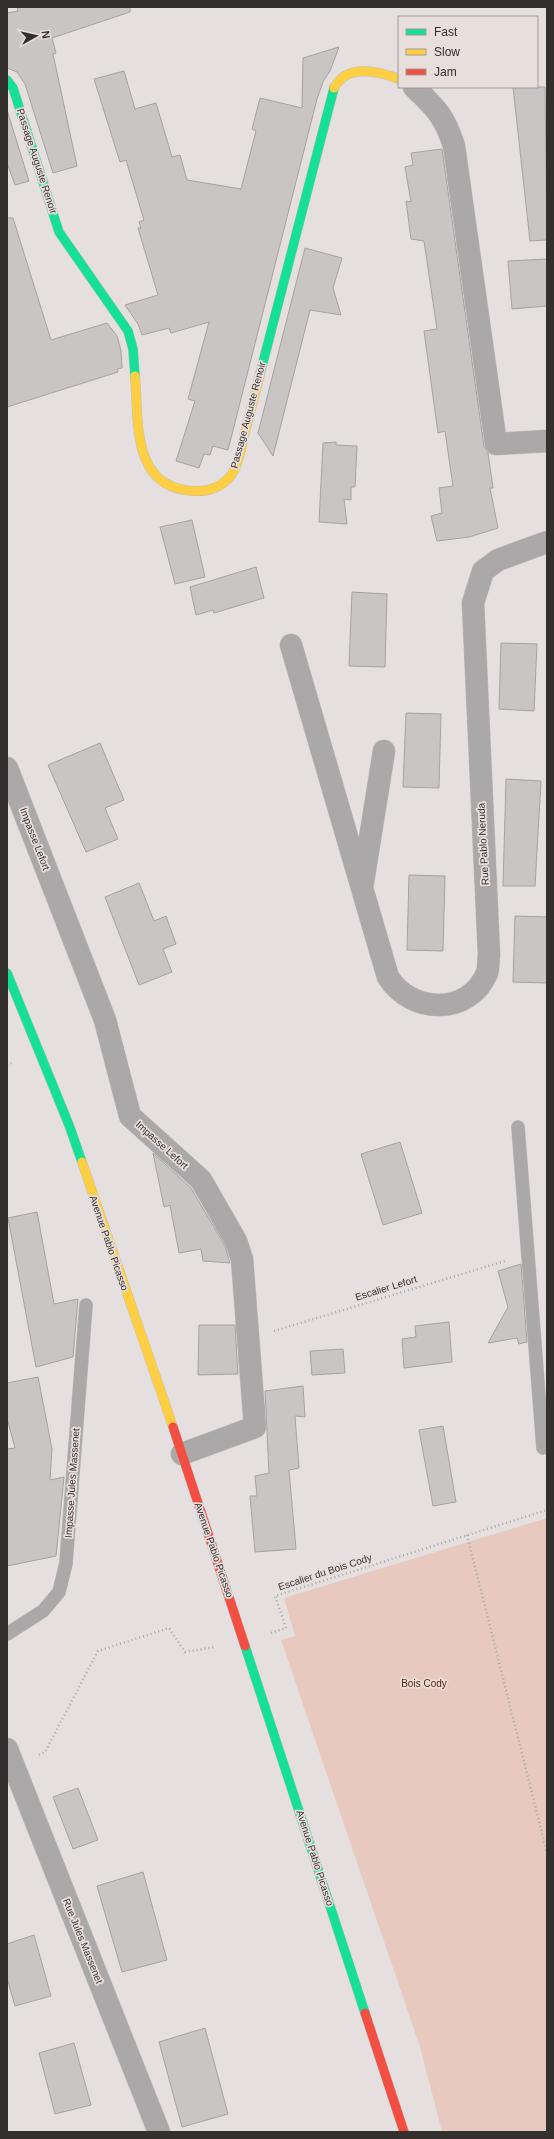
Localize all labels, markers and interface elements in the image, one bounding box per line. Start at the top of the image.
north arrow [16,16,56,56]
legend [398,16,538,88]
text: Fast [434,25,458,39]
text: N [39,30,52,39]
text: Slow [434,45,460,59]
text: Jam [434,65,457,79]
street label: Passage Auguste Renoir [15,107,59,216]
street label: Passage Auguste Renoir [228,360,268,470]
street label: Rue Pablo Neruda [475,802,491,885]
street label: Impasse Lefort [18,806,52,872]
street label: Impasse Lefort [134,1119,190,1171]
street label: Avenue Pablo Picasso [88,1194,131,1292]
street label: Escalier Lefort [354,1273,418,1303]
street label: Impasse Jules Massenet [63,1428,81,1538]
street label: Avenue Pablo Picasso [193,1501,236,1599]
street label: Escalier du Bois Cody [277,1552,373,1592]
park label: Bois Cody [401,1678,447,1689]
street label: Avenue Pablo Picasso [294,1809,336,1908]
street label: Rue Jules Massenet [61,1897,105,1985]

